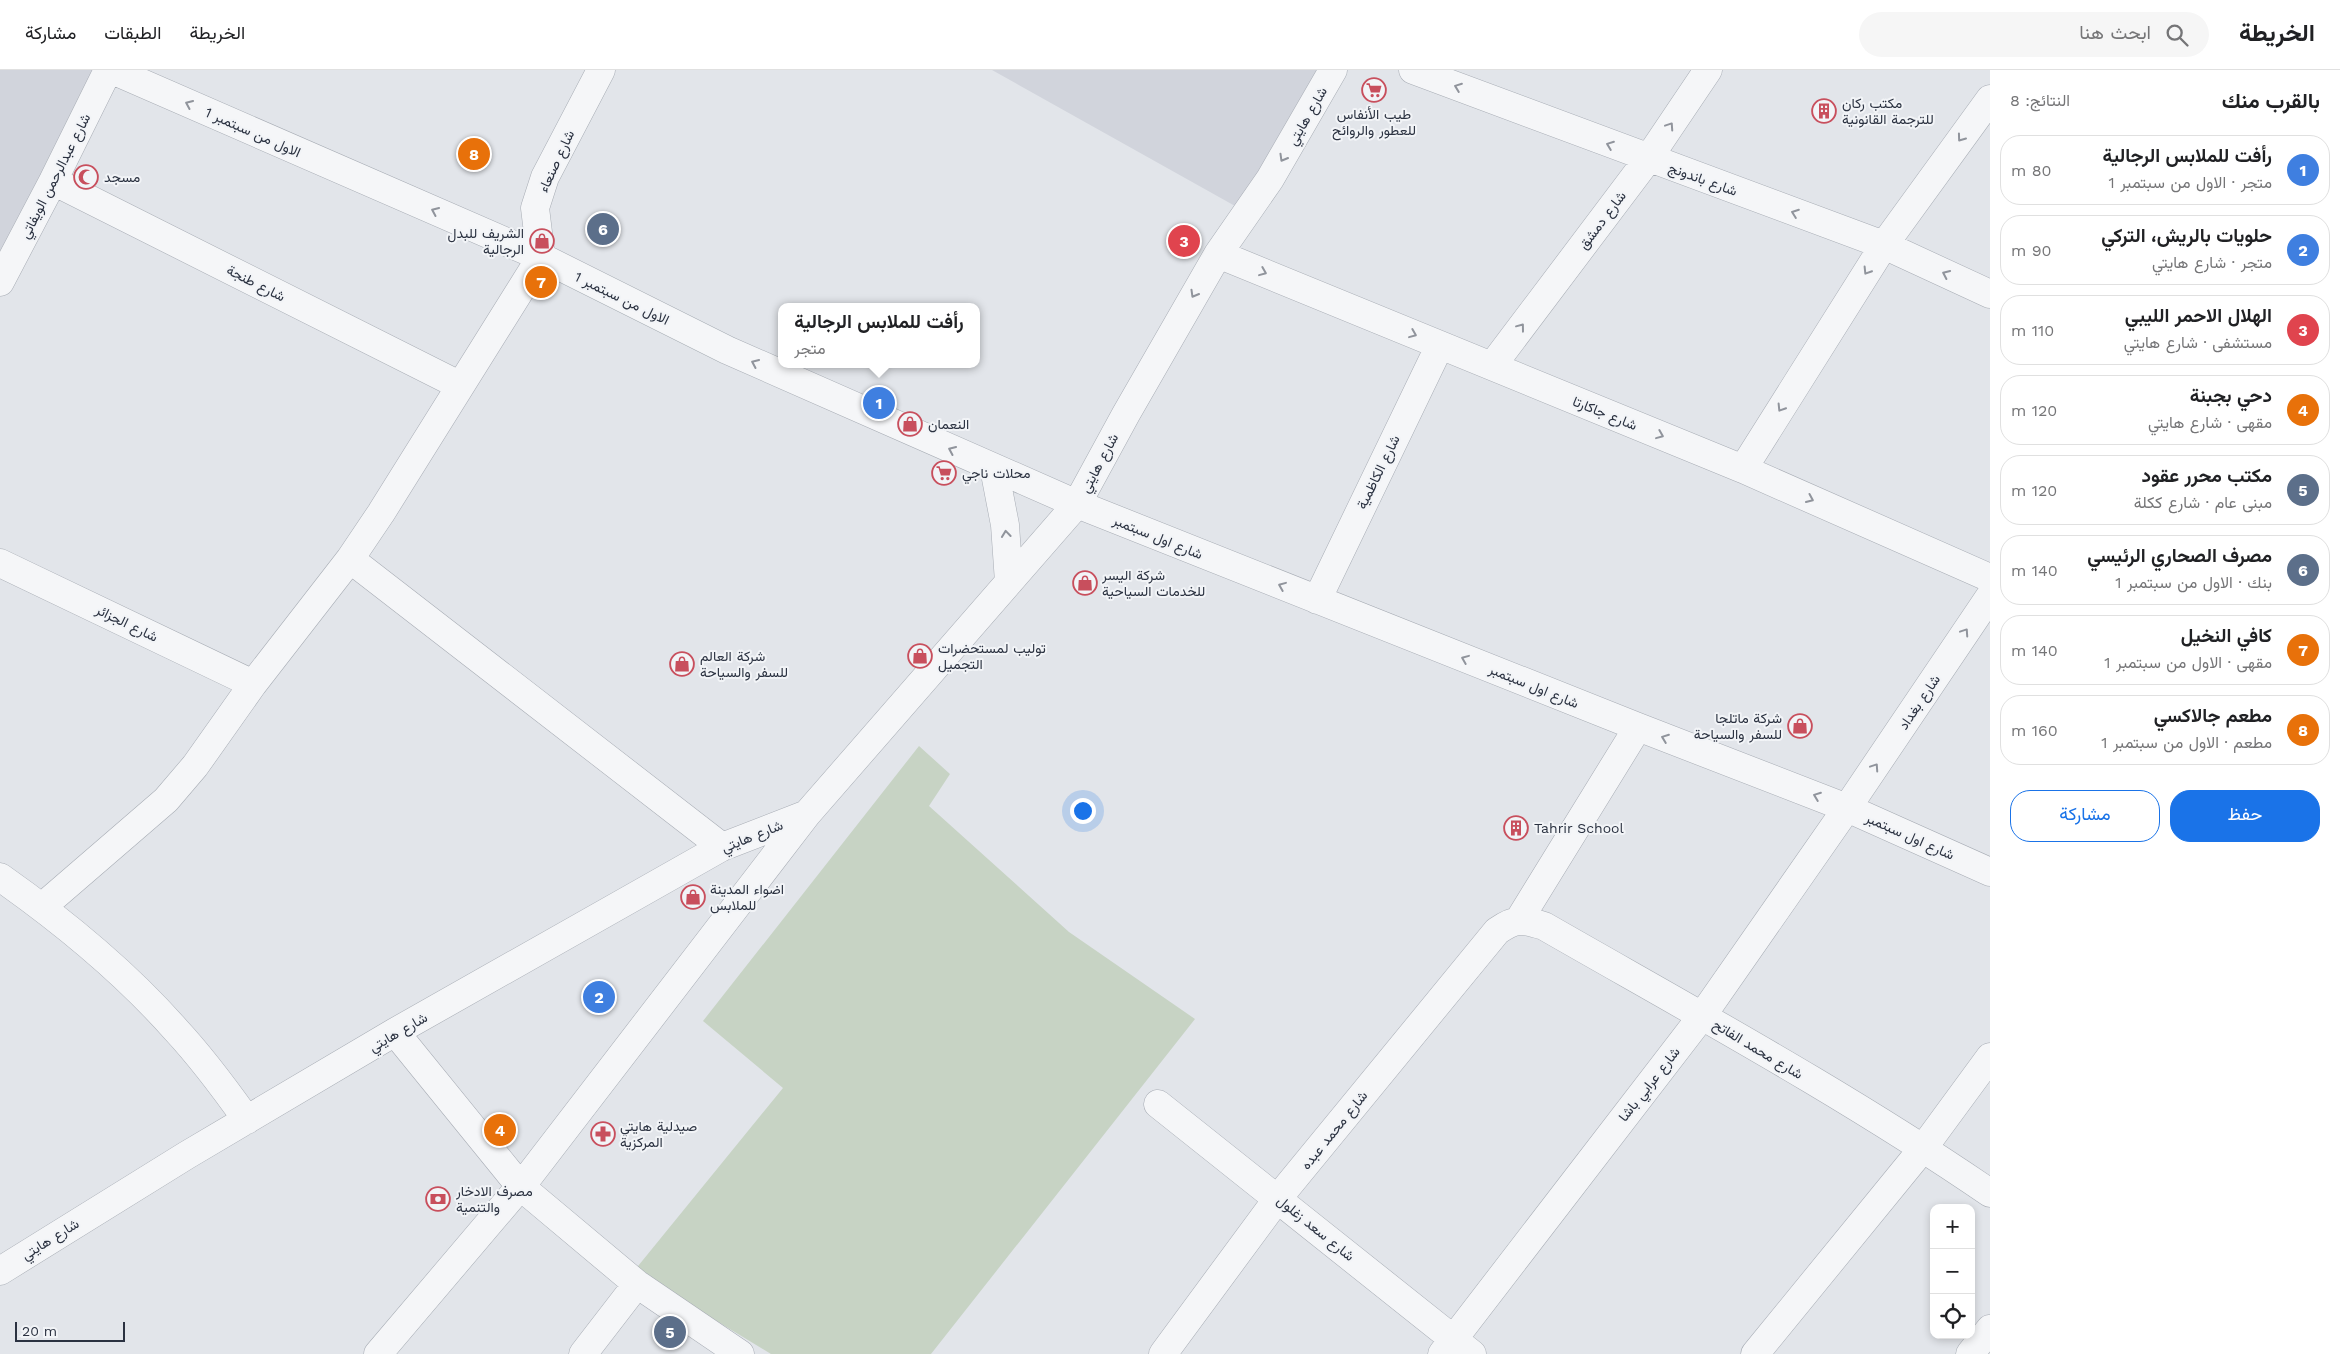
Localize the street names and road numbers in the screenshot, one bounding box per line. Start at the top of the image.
street label: شارع هايتي [1284,84,1334,150]
street label: الاول من سبتمبر 1 [202,104,303,162]
street label: شارع عبدالرحمن الويفاتي [16,111,97,243]
street label: شارع صنعاء [535,127,580,196]
street label: شارع باندونج [1665,159,1740,202]
street label: شارع دمشق [1575,188,1631,254]
street label: شارع طنجة [223,261,288,307]
street label: الاول من سبتمبر 1 [571,268,672,330]
street label: شارع جاكارتا [1569,393,1640,436]
street label: شارع هايتي [1077,431,1125,497]
street label: شارع الكاظمية [1353,432,1406,513]
street label: شارع اول سبتمبر [1109,511,1205,565]
street label: شارع الجزائر [91,601,161,648]
street label: شارع اول سبتمبر [1485,660,1581,714]
street label: شارع بغداد [1895,672,1946,734]
street label: شارع اول سبتمبر [1861,809,1957,865]
street label: شارع هايتي [719,816,787,859]
street label: شارع هايتي [366,1009,432,1059]
street label: شارع محمد الفاتح [1709,1016,1806,1085]
street label: شارع عرابي باشا [1615,1044,1686,1127]
street label: شارع محمد عبده [1297,1088,1373,1174]
street label: شارع سعد زغلول [1272,1192,1358,1266]
street label: شارع هايتي [18,1215,84,1266]

